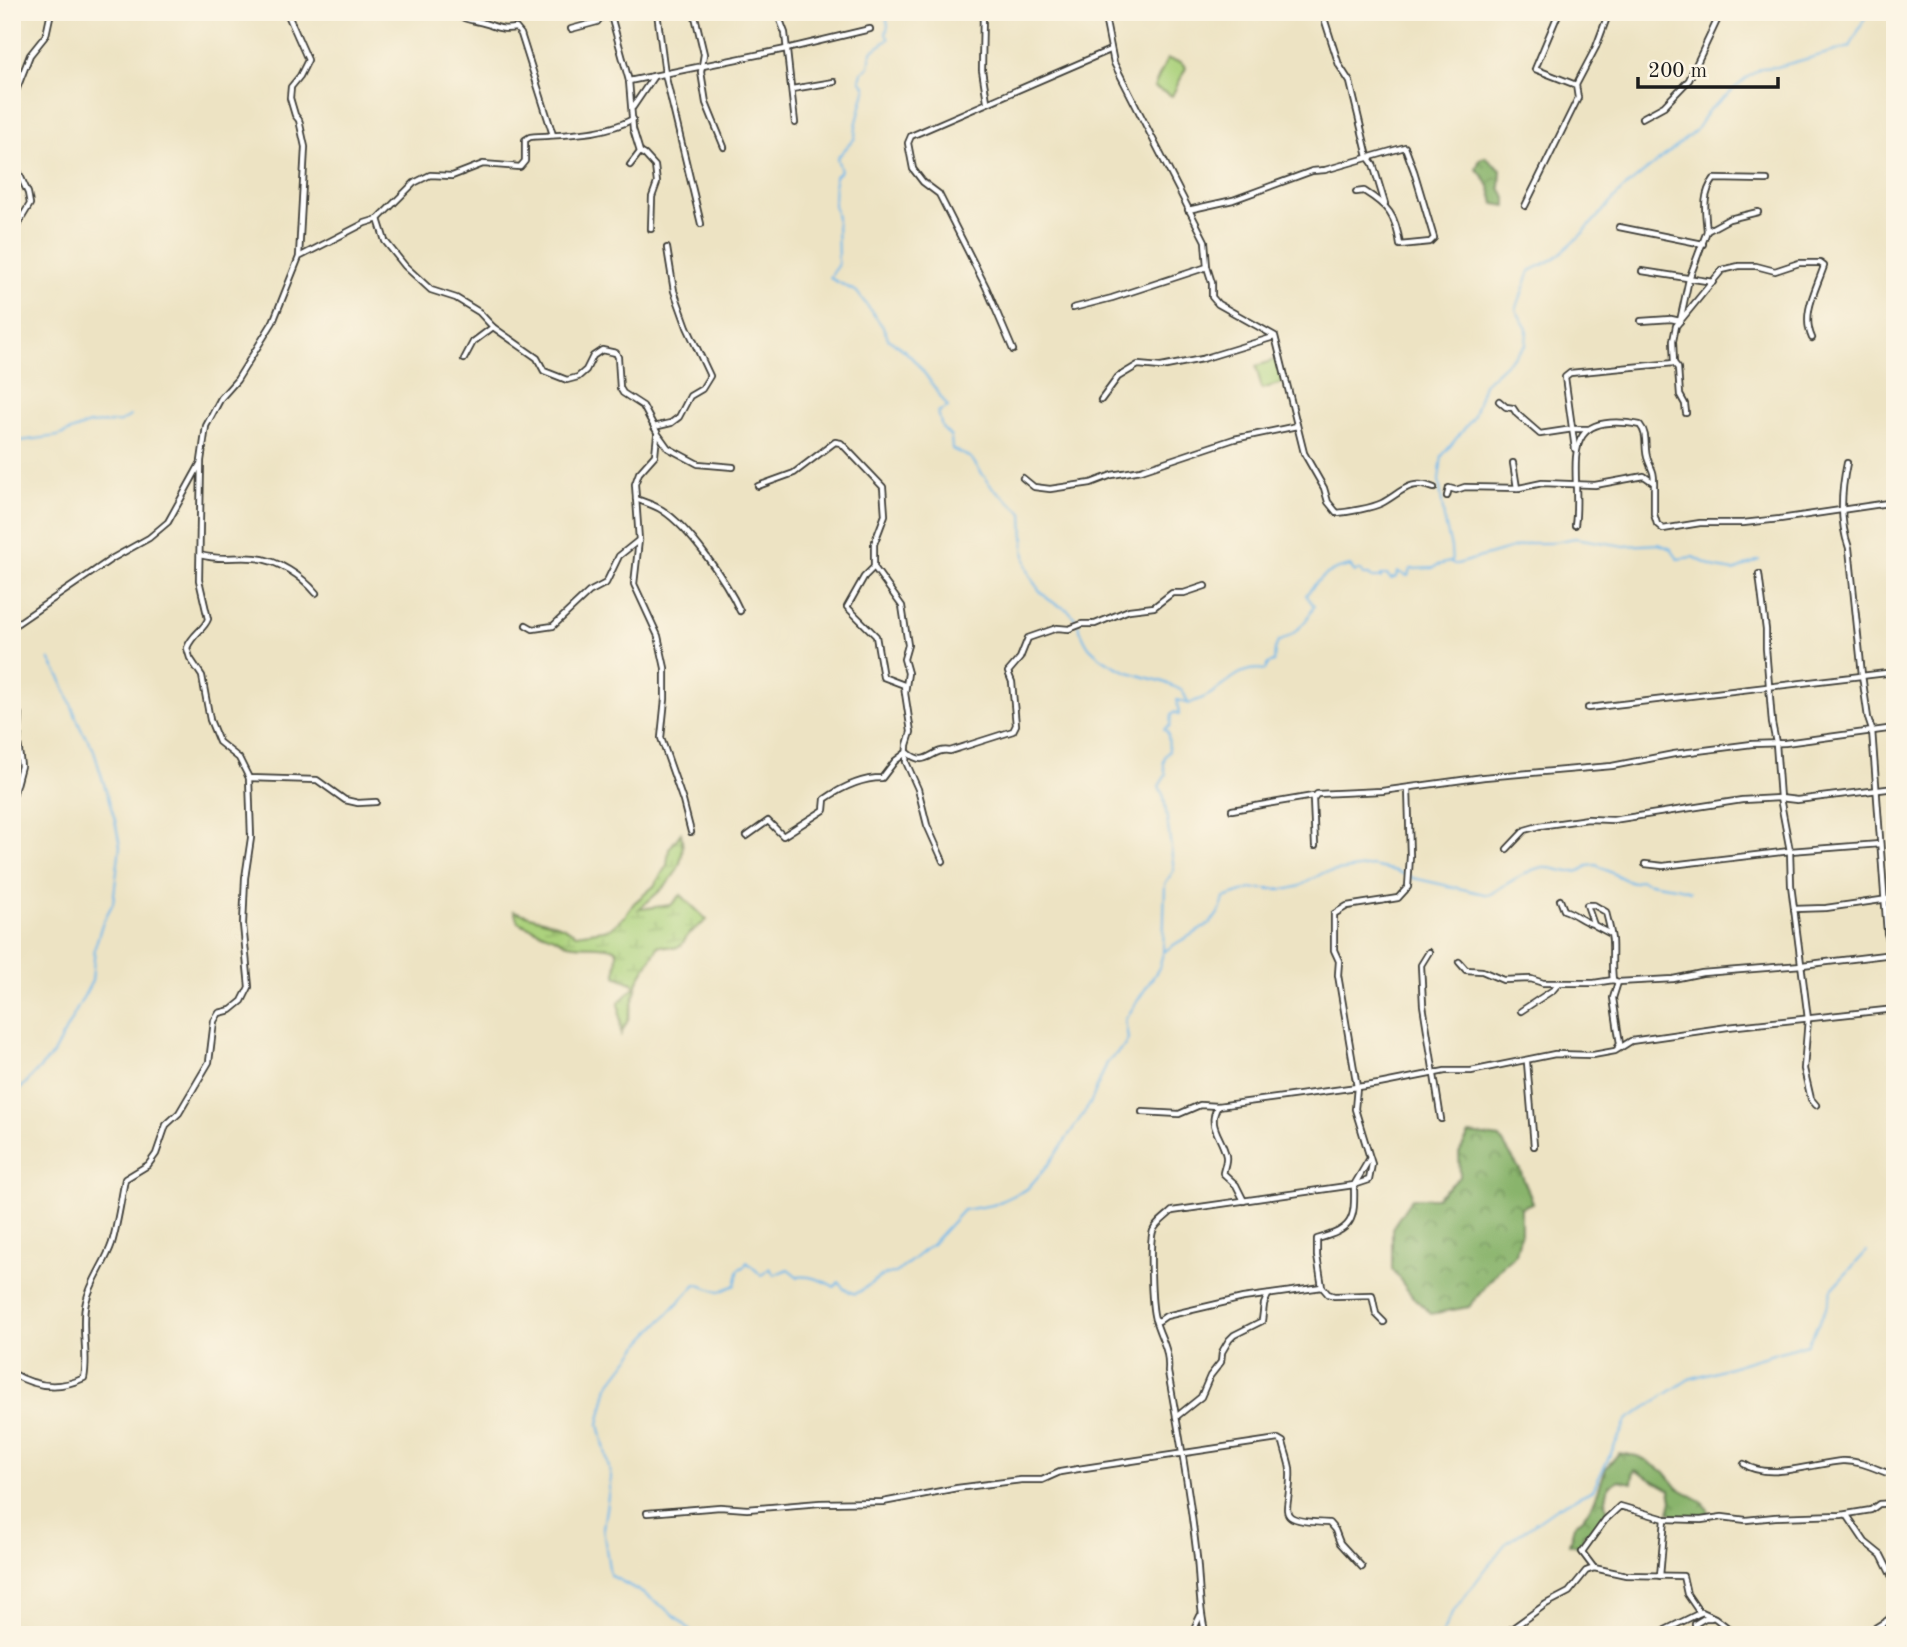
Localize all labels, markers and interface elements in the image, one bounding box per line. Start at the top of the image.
scale bar [1638,46,1778,90]
text: 200 m [1648,61,1707,82]

